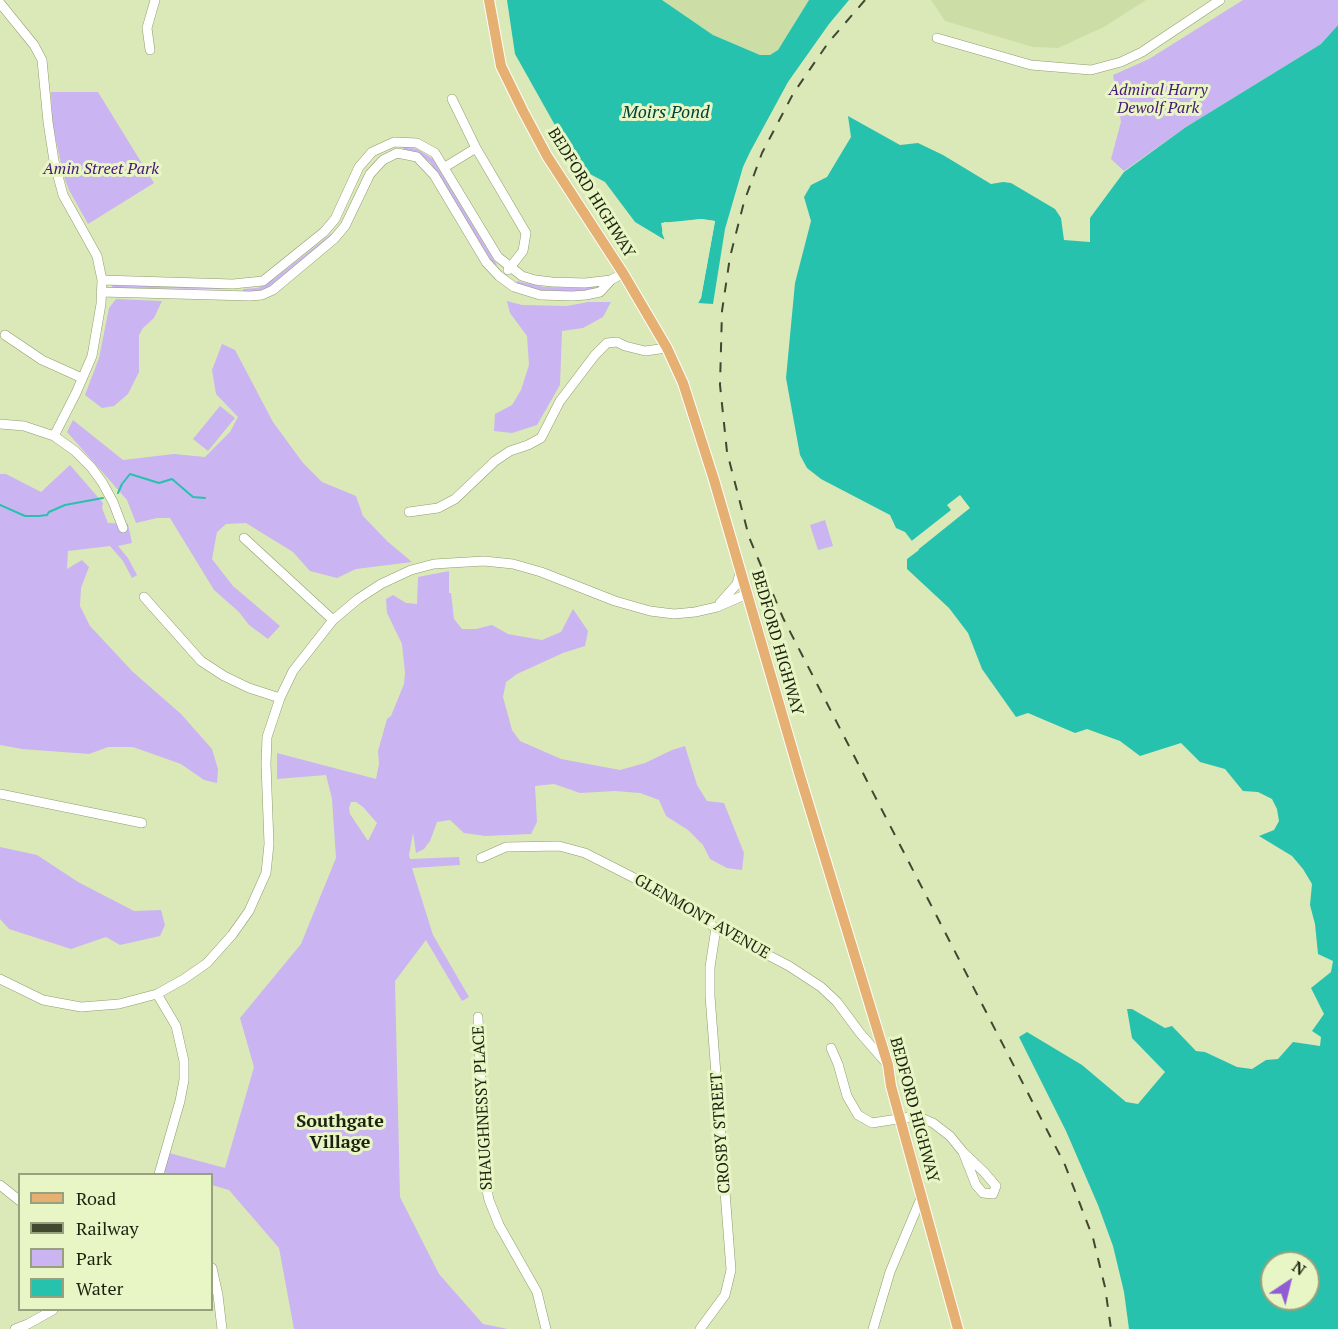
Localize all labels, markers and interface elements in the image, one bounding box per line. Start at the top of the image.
park label: Admiral Harry Dewolf Park [1109,80,1207,118]
water label: Moirs Pond [622,102,710,124]
street label: BEDFORD HIGHWAY [543,124,639,262]
park label: Amin Street Park [43,159,159,179]
street label: BEDFORD HIGHWAY [747,568,807,718]
street label: GLENMONT AVENUE [631,870,773,964]
street label: SHAUGHNESSY PLACE [469,1025,497,1191]
street label: BEDFORD HIGHWAY [885,1035,943,1185]
street label: CROSBY STREET [707,1072,735,1194]
district label: Southgate Village [296,1111,384,1154]
legend [18,1173,213,1311]
text: Road [76,1186,116,1210]
text: Railway [76,1216,139,1240]
text: Park [76,1246,112,1270]
north arrow [1260,1251,1320,1311]
text: N [1288,1255,1310,1280]
text: Water [76,1276,123,1300]

